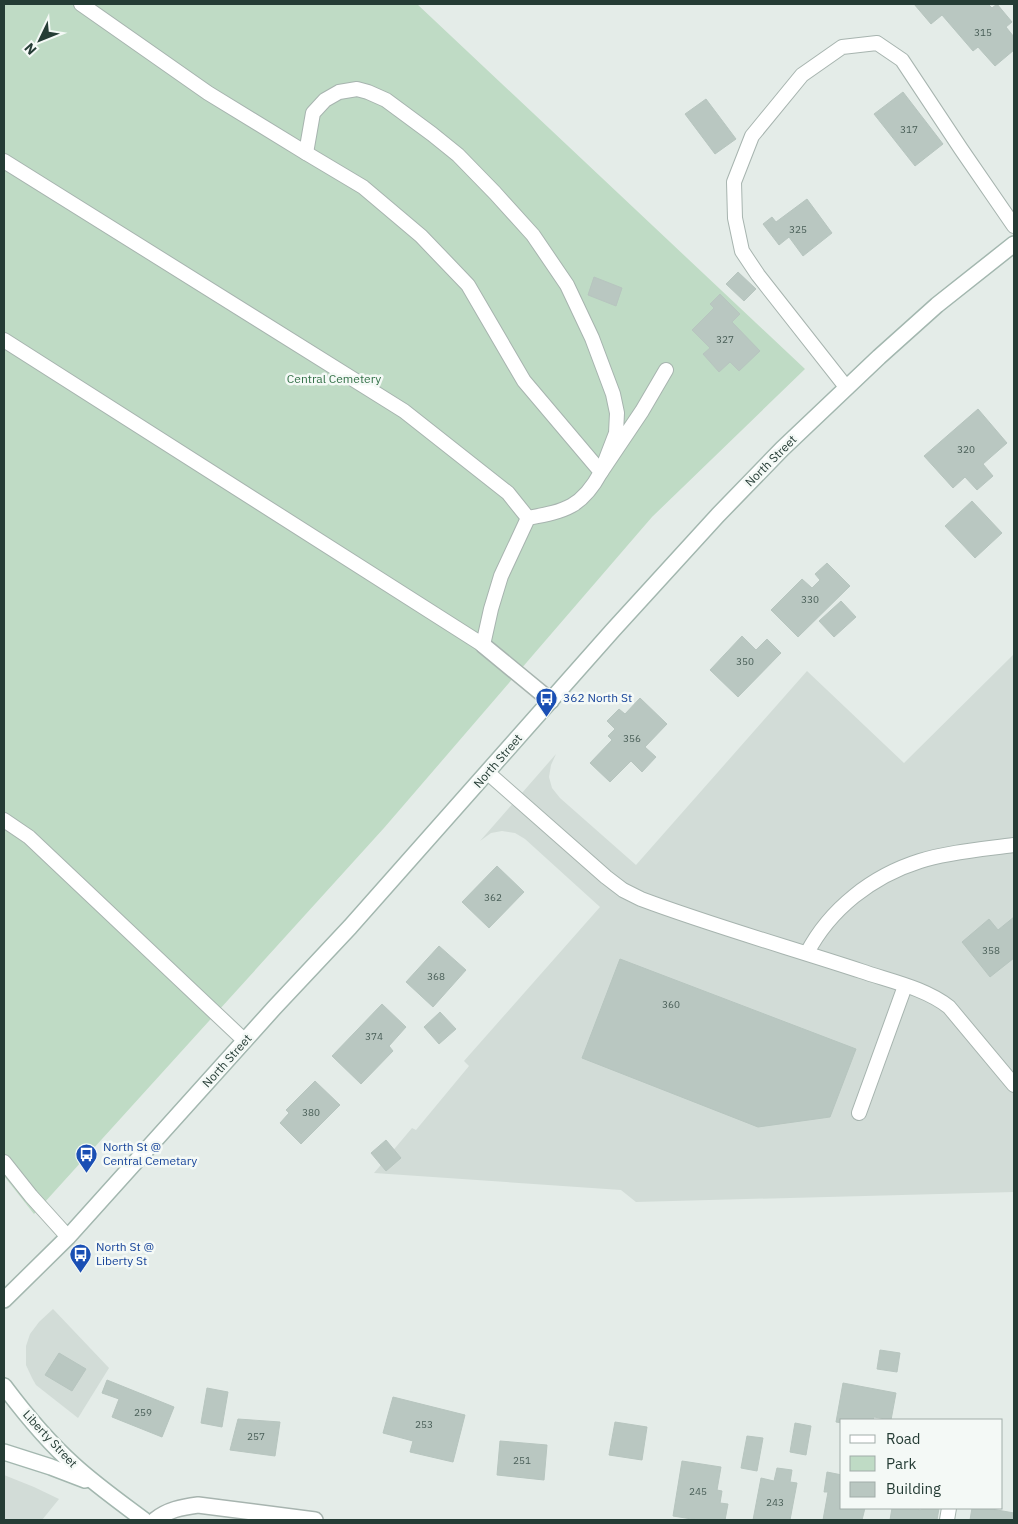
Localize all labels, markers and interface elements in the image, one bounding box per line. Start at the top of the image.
north arrow [15,15,65,65]
house number: 315 [974,26,992,39]
text: N [20,39,41,59]
house number: 317 [900,123,918,136]
house number: 325 [789,223,807,236]
house number: 327 [716,333,734,346]
park label: Central Cemetery [287,371,381,386]
street label: North Street [742,432,799,489]
house number: 320 [957,443,975,456]
house number: 330 [801,593,819,606]
house number: 350 [736,655,754,668]
bus stop icon: 362 North St [535,686,559,717]
place label: 362 North St [563,690,632,705]
street label: North Street [470,731,525,791]
house number: 356 [623,732,641,745]
house number: 362 [484,891,502,904]
house number: 358 [982,944,1000,957]
house number: 368 [427,970,445,983]
house number: 360 [662,998,680,1011]
house number: 374 [365,1030,383,1043]
street label: North Street [199,1031,254,1090]
house number: 380 [302,1106,320,1119]
place label: North St @ Central Cemetary [103,1139,197,1168]
bus stop icon: North St @ Central Cemetary [75,1142,99,1173]
place label: North St @ Liberty St [96,1239,154,1268]
bus stop icon: North St @ Liberty St [68,1242,92,1273]
house number: 259 [134,1406,152,1419]
street label: Liberty Street [20,1407,81,1470]
house number: 253 [415,1418,433,1431]
legend [840,1419,1003,1509]
text: Road [886,1429,921,1448]
house number: 257 [247,1430,265,1443]
house number: 251 [513,1454,531,1467]
text: Park [886,1454,916,1473]
text: Building [886,1479,941,1498]
house number: 245 [689,1485,707,1498]
house number: 243 [766,1496,784,1509]

